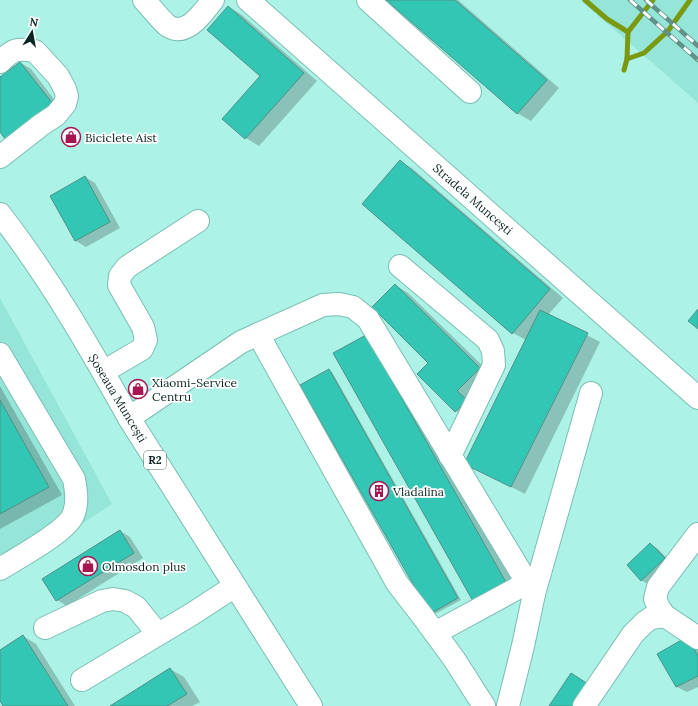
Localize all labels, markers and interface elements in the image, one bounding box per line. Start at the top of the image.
north arrow [12,12,52,52]
text: N [28,14,40,30]
shop icon: Biciclete Aist [60,126,82,148]
place label: Biciclete Aist [85,130,157,145]
street label: Stradela Muncești [430,160,516,238]
street label: Șoseaua Muncești [86,351,150,445]
place label: Xiaomi-Service Centru [152,375,238,404]
shop icon: Xiaomi-Service Centru [127,378,149,400]
road number: R2 [144,451,166,469]
building icon: Vladalina [368,480,390,502]
place label: Vladalina [392,484,444,499]
shop icon: Olmosdon plus [77,555,99,577]
place label: Olmosdon plus [102,559,186,574]

